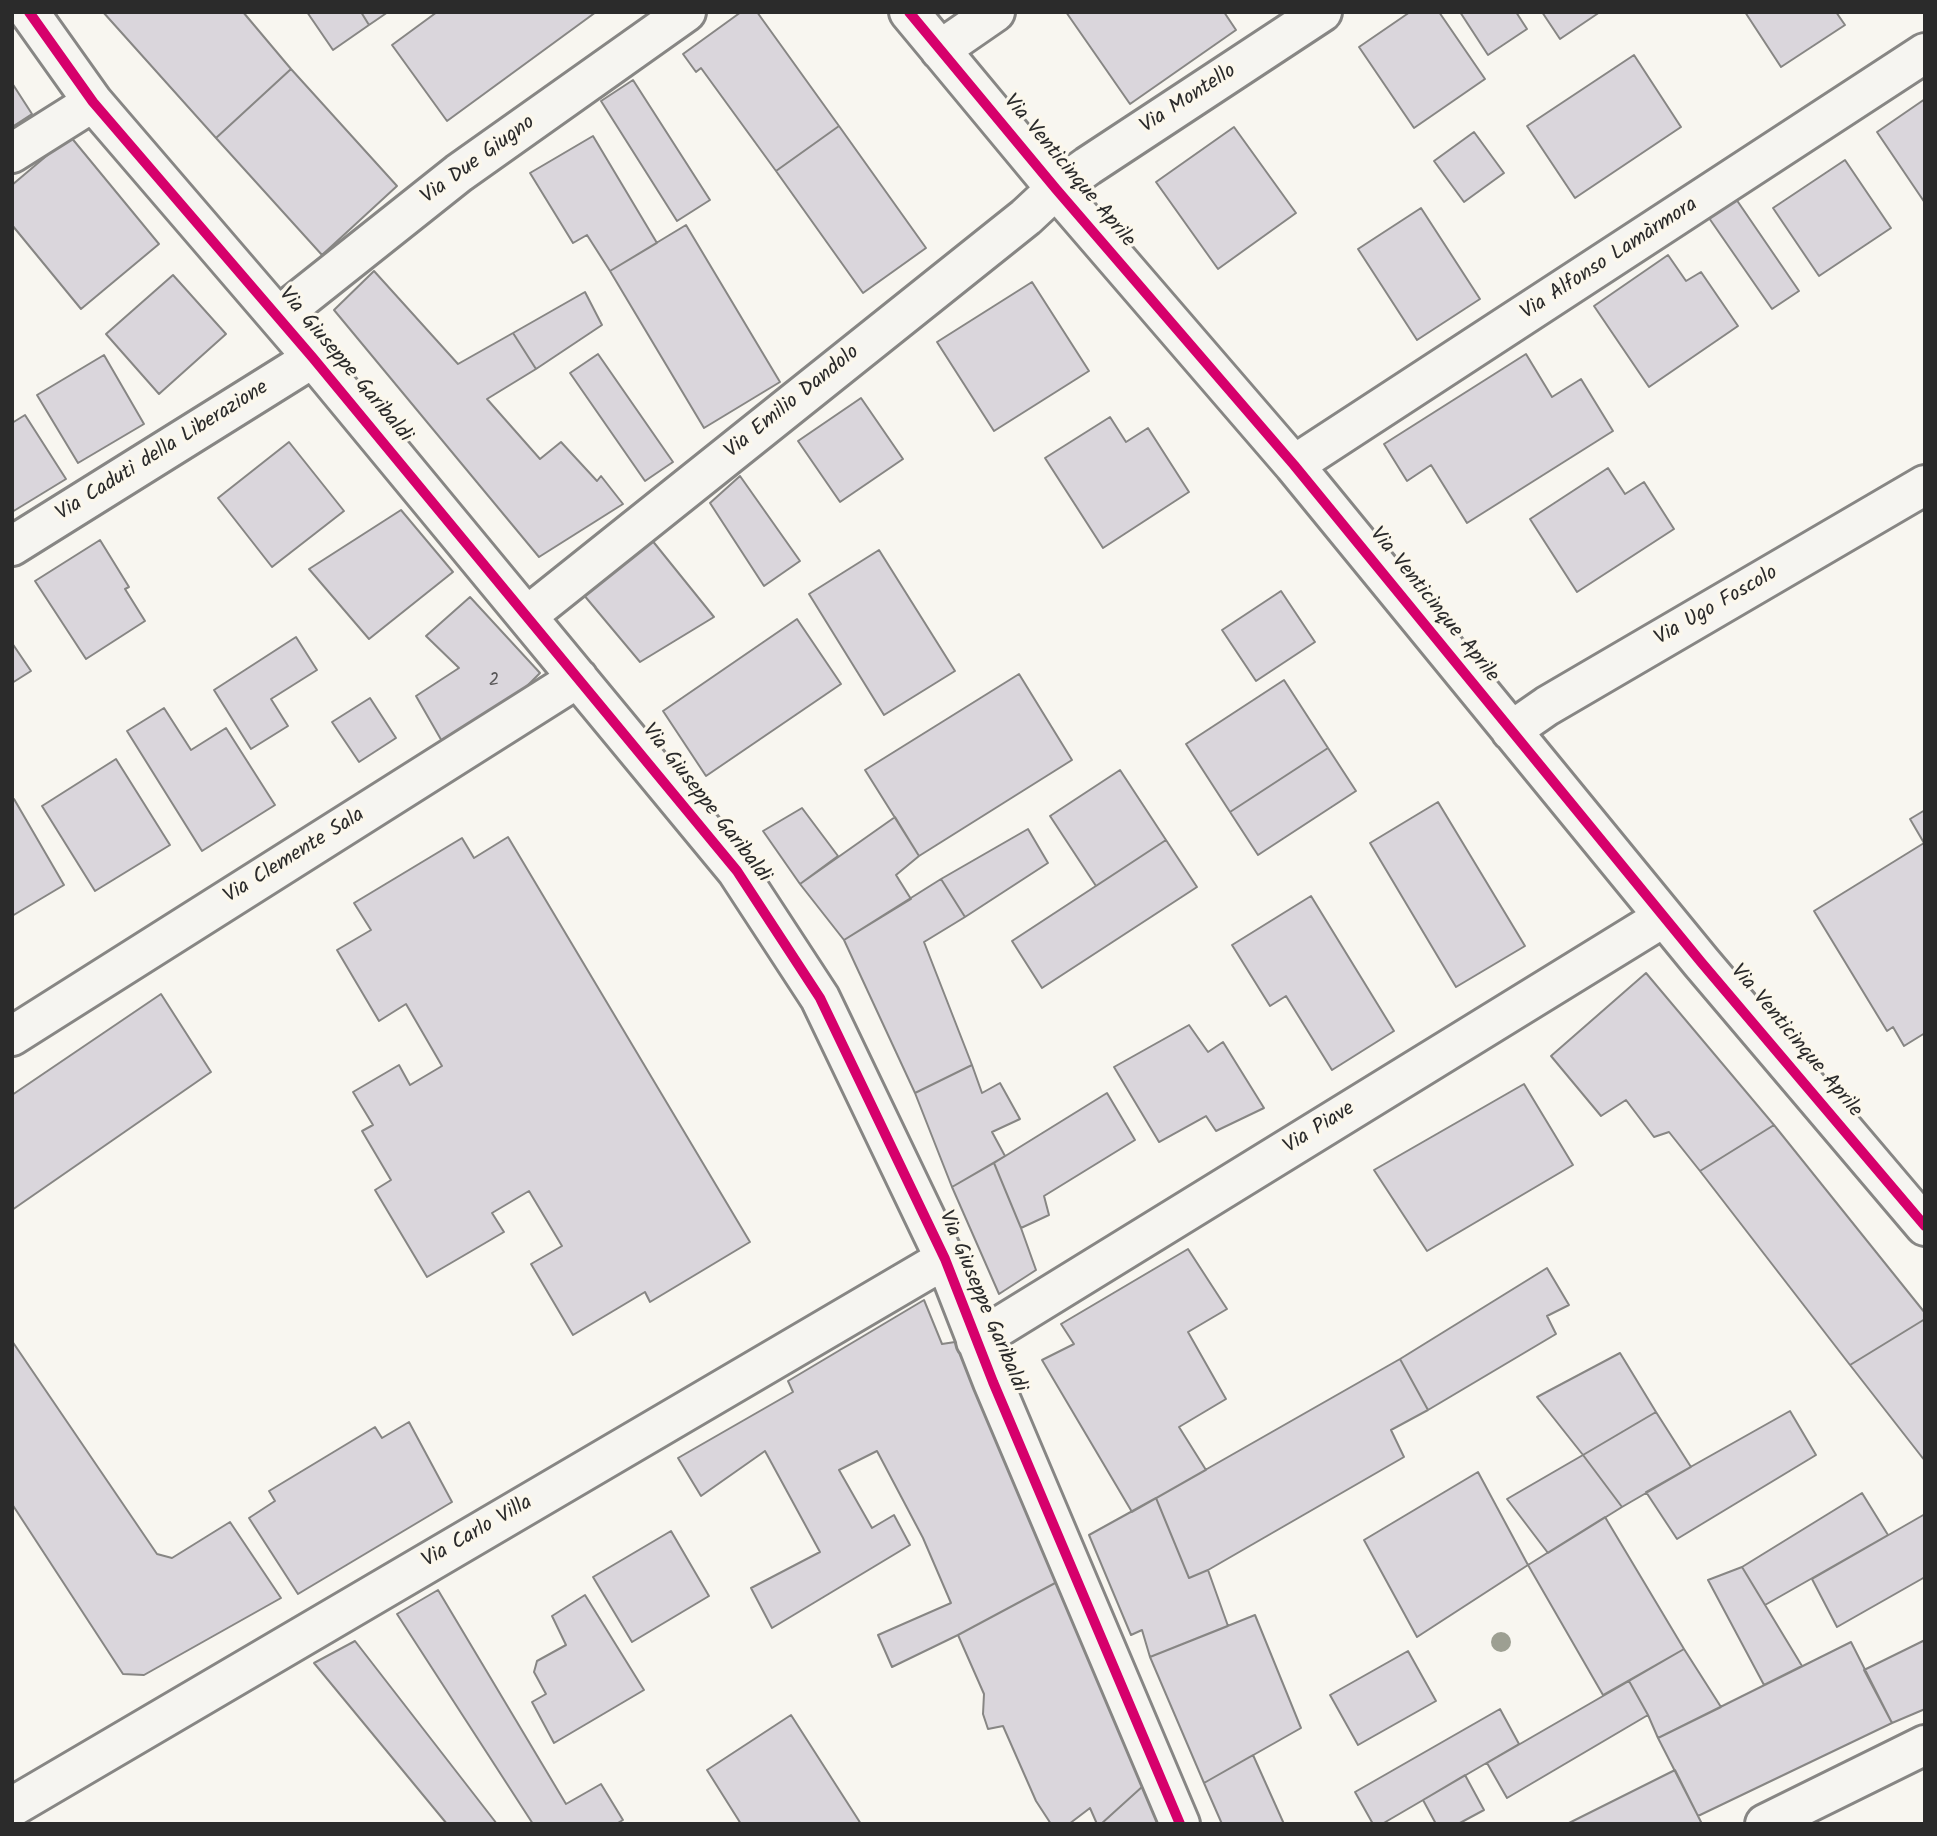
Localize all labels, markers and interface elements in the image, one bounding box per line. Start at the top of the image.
street label: Via Montello [1136,60,1242,140]
street label: Via Venticinque Aprile [997,90,1139,254]
street label: Via Due Giugno [417,111,541,211]
street label: Via Alfonso Lamàrmora [1517,193,1703,327]
street label: Via Giuseppe Garibaldi [272,283,416,449]
street label: Via Emilio Dandolo [721,341,865,465]
street label: Via Caduti della Liberazione [52,376,274,528]
street label: Via Venticinque Aprile [1363,523,1503,689]
street label: Via Ugo Foscolo [1651,562,1783,652]
house number: 2 [489,671,499,693]
street label: Via Giuseppe Garibaldi [635,719,775,889]
street label: Via Clemente Sala [220,804,370,910]
street label: Via Venticinque Aprile [1724,960,1866,1124]
street label: Via Piave [1280,1097,1360,1161]
street label: Via Giuseppe Garibaldi [931,1207,1031,1397]
street label: Via Carlo Villa [418,1491,538,1575]

